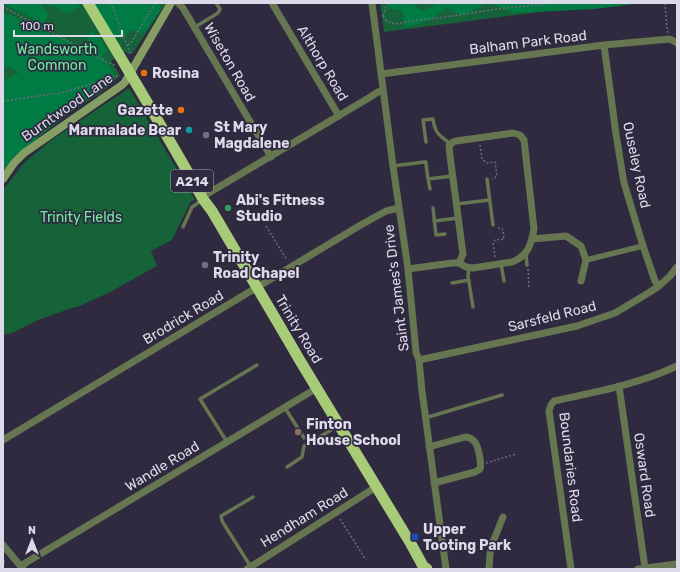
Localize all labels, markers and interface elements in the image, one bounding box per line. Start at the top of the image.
scale bar [14,12,122,38]
text: 100 m [20,19,54,33]
street label: Wiseton Road [200,20,259,105]
street label: Althorp Road [293,22,352,104]
street label: Balham Park Road [468,27,588,58]
park label: Wandsworth Common [17,41,97,74]
place label: Rosina [152,65,199,82]
marker: Rosina [139,68,149,78]
street label: Burntwood Lane [18,69,116,145]
place label: Gazette [117,102,173,119]
marker: Gazette [176,105,186,115]
place label: St Mary Magdalene [214,119,289,152]
street label: Ouseley Road [619,120,654,210]
place label: Marmalade Bear [69,122,182,139]
marker: Marmalade Bear [184,125,194,135]
marker: St Mary Magdalene [201,130,211,140]
road number: A214 [171,170,213,192]
place label: Abi's Fitness Studio [236,192,325,225]
marker: Abi's Fitness Studio [223,203,233,213]
park label: Trinity Fields [40,209,122,226]
street label: Saint James's Drive [380,223,413,352]
place label: Trinity Road Chapel [213,249,300,282]
marker: Trinity Road Chapel [200,260,210,270]
street label: Brodrick Road [140,287,227,348]
street label: Trinity Road [271,292,326,367]
street label: Sarsfeld Road [506,297,598,336]
street label: Boundaries Road [555,411,586,523]
place label: Finton House School [306,416,401,449]
marker: Finton House School [293,427,303,437]
street label: Osward Road [630,432,659,518]
street label: Wandle Road [122,438,202,495]
street label: Hendham Road [257,484,351,551]
north arrow [12,520,52,560]
place label: Upper Tooting Park [423,521,512,554]
text: N [28,524,36,537]
marker: Upper Tooting Park [410,532,420,542]

